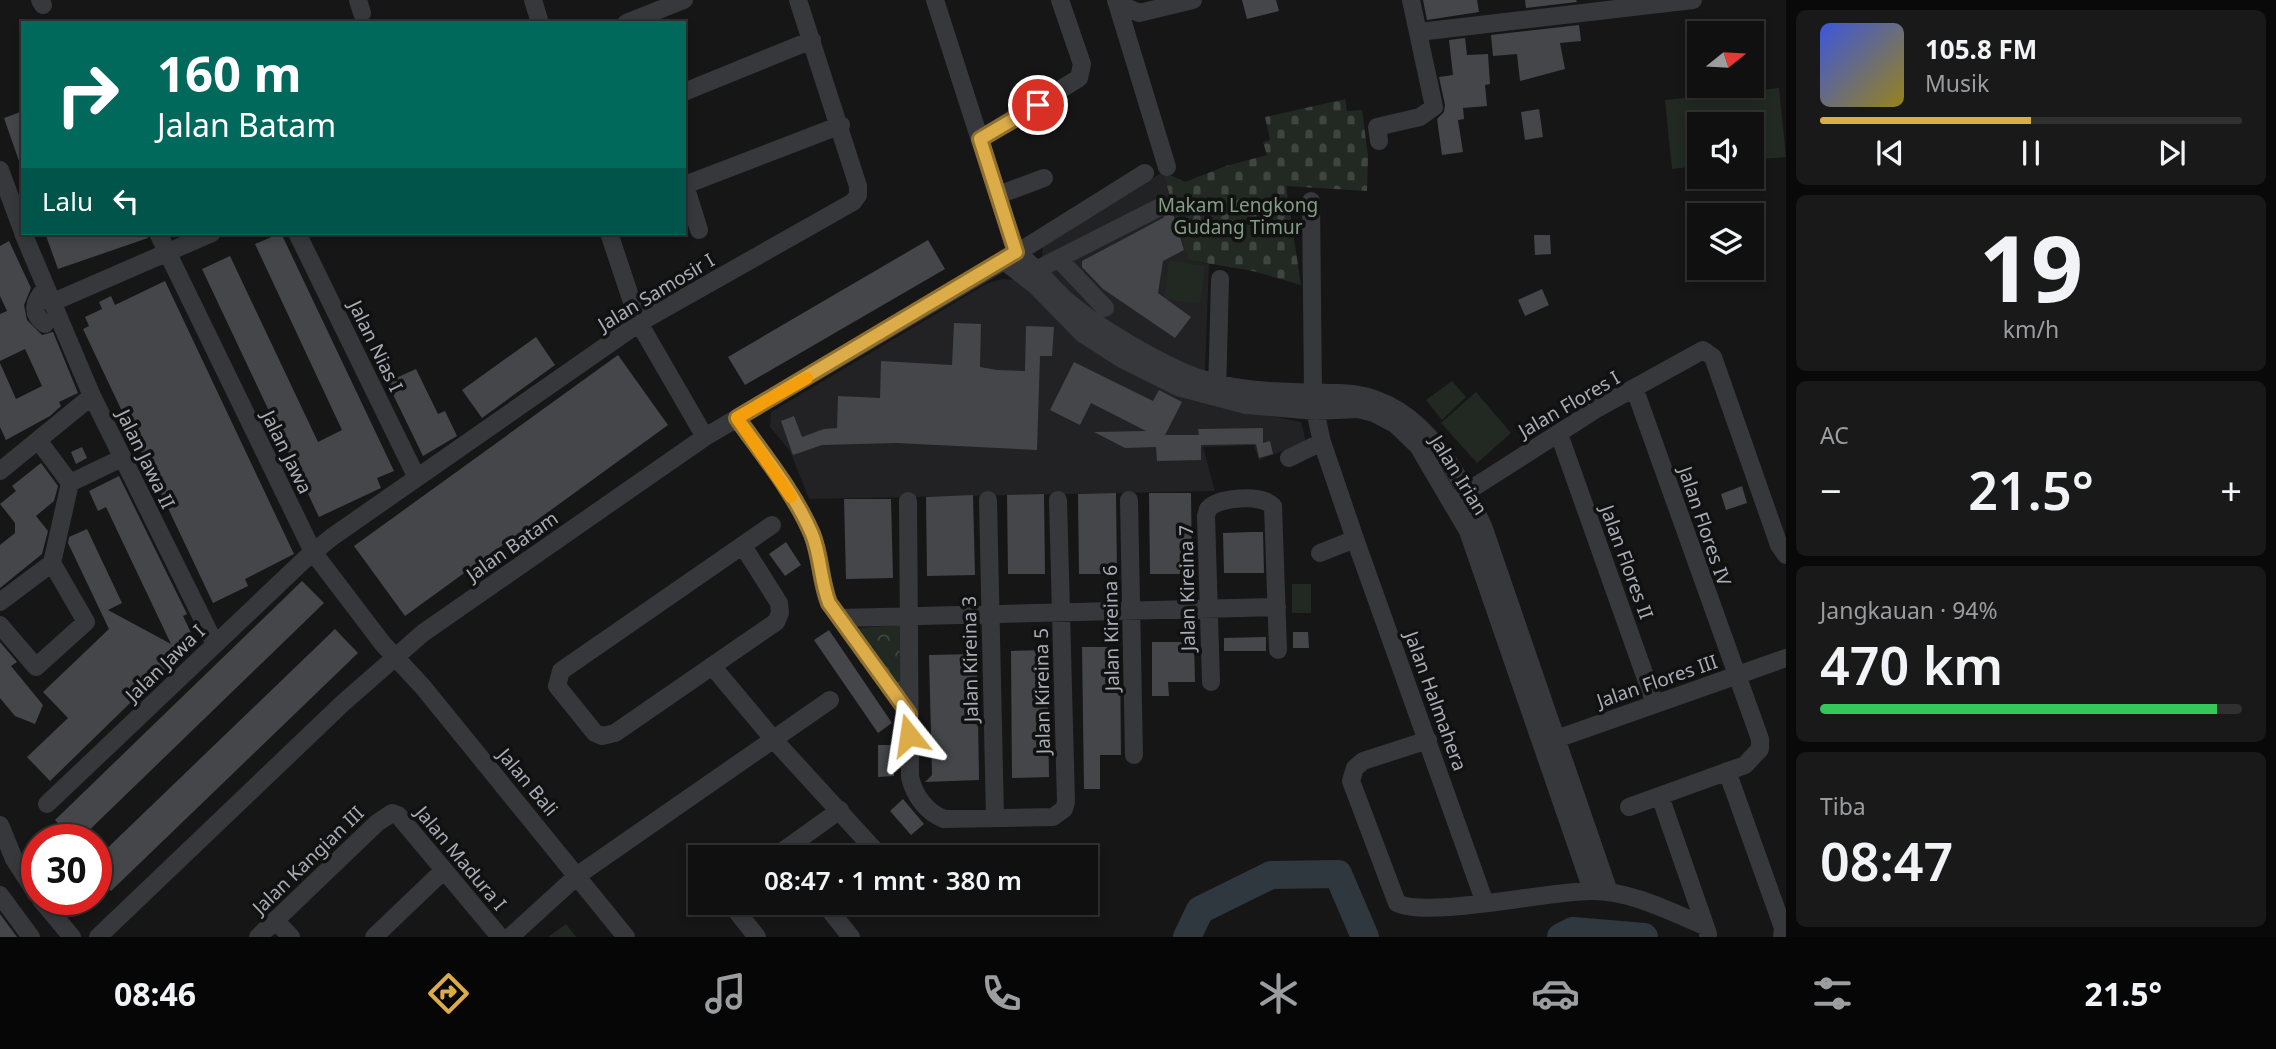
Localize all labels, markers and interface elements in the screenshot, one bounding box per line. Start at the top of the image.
north arrow [1687,21,1764,98]
map controls [1687,21,1764,280]
text: 105.8 FM [1925,31,2037,67]
text: 160 m [157,40,302,106]
icon: right [42,49,133,140]
text: Musik [1925,67,1989,99]
pin [1008,75,1068,135]
icon: arrive [1019,86,1057,124]
text: Jalan Batam [157,103,336,146]
button: sound [1687,112,1764,189]
icon: previous [1871,134,1909,172]
icon: pause [2012,134,2050,172]
icon: next [2153,134,2191,172]
icon: left [107,182,145,220]
text: Lalu [42,183,93,219]
park label: Makam Lengkong Gudang Timur [1158,192,1318,240]
button: layers [1687,203,1764,280]
text: 19 [1979,205,2083,329]
street label: Jalan Samosir I [591,247,719,338]
street label: Jalan Nias I [342,294,409,396]
text: km/h [2003,313,2059,345]
street label: Jalan Flores I [1512,364,1624,445]
street label: Jalan Jawa II [110,403,181,513]
street label: Jalan Jawa [255,404,318,498]
text: AC [1820,419,1849,451]
street label: Jalan Irian [1423,428,1494,520]
text: 21.5° [1968,454,2094,525]
street label: Jalan Flores IV [1672,461,1738,590]
text: − [1820,464,1842,516]
text: + [2220,464,2242,516]
street label: Jalan Flores II [1594,500,1660,623]
street label: Jalan Batam [459,505,563,588]
street label: Jalan Kireina 7 [1173,525,1201,653]
street label: Jalan Kireina 6 [1097,565,1125,693]
text: Jangkauan · 94% [1820,594,1998,626]
street label: Jalan Kireina 3 [956,596,984,724]
street label: Jalan Jawa I [118,619,210,709]
street label: Jalan Halmahera [1398,626,1473,774]
street label: Jalan Kireina 5 [1028,628,1056,756]
text: 470 km [1820,629,2003,700]
street label: Jalan Flores III [1591,648,1721,714]
position arrow [872,698,946,772]
street label: Jalan Bali [491,741,564,821]
text: Tiba [1820,790,1866,822]
street label: Jalan Madura I [408,799,512,916]
street label: Jalan Kangian III [245,800,369,921]
speed limit sign: 30 [21,824,112,915]
text: 08:47 [1820,825,1953,896]
text: 08:47 · 1 mnt · 380 m [764,862,1022,898]
icon: directions [424,969,473,1018]
icon: music [701,969,750,1018]
icon: phone [977,969,1026,1018]
icon: climate [1254,969,1303,1018]
icon: car [1531,969,1580,1018]
icon: filters [1808,969,1857,1018]
text: 08:46 [114,972,196,1015]
text: 21.5° [2085,972,2162,1015]

